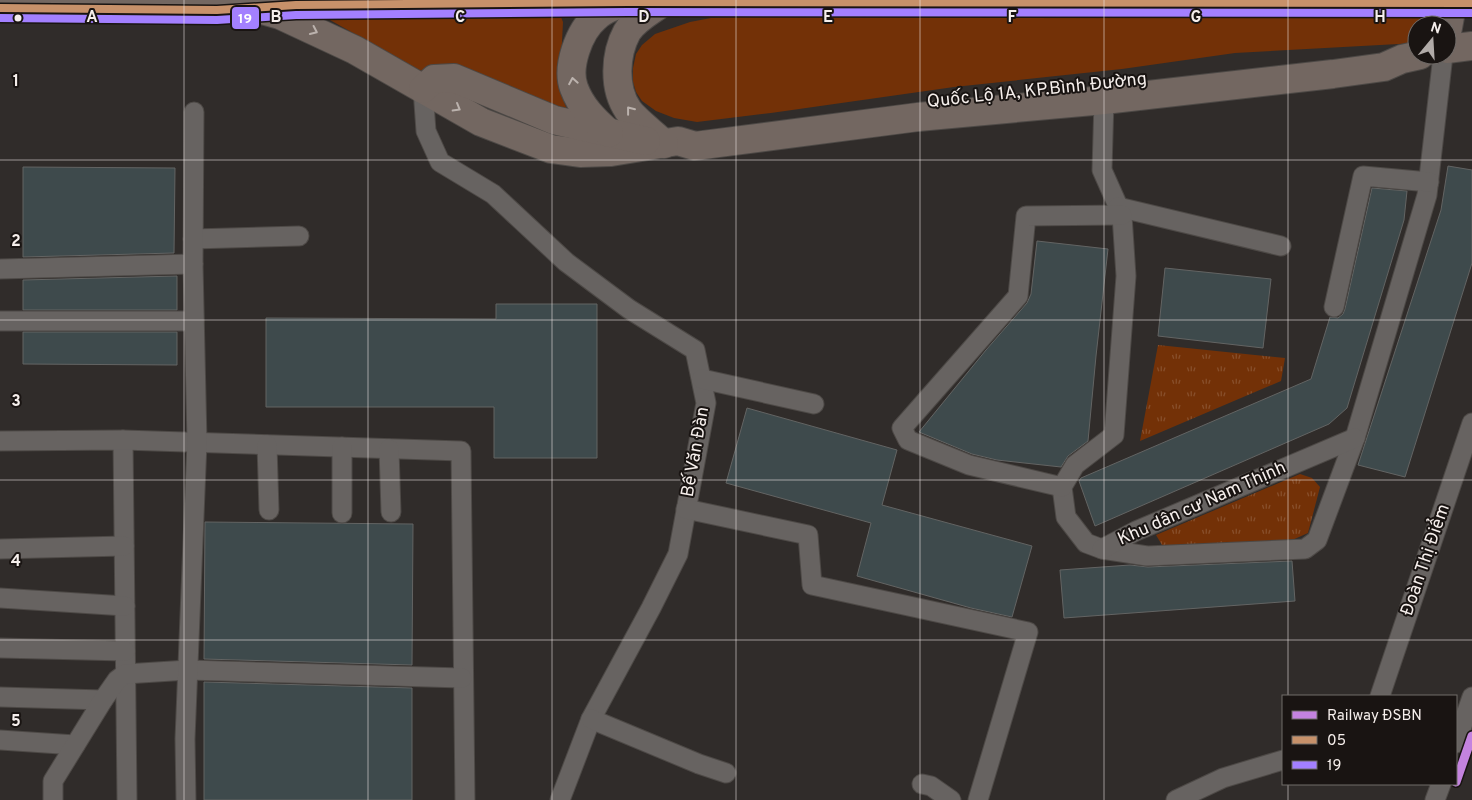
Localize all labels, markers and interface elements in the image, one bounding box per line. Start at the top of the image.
line badge: 19 [231,6,260,30]
text: A [86,8,98,28]
text: B [270,8,282,28]
text: C [455,8,465,28]
text: D [638,8,650,28]
text: E [823,8,833,28]
text: F [1007,8,1017,28]
text: G [1191,8,1201,28]
text: H [1374,8,1386,28]
text: 19 [238,11,252,28]
unlabelled marker [13,13,23,23]
north arrow [1407,15,1457,65]
text: N [1428,19,1443,39]
one-way arrow [309,25,318,35]
street label: Quốc Lộ 1A, KP.Bình Đường [926,67,1148,114]
text: 1 [13,72,19,92]
one-way arrow [569,77,579,86]
one-way arrow [452,102,461,112]
one-way arrow [627,107,635,116]
text: 2 [11,232,21,252]
text: 3 [11,392,21,412]
street label: Bế Văn Đàn [676,405,715,499]
street label: Khu dân cư Nam Thịnh [1114,457,1290,551]
street label: Đoàn Thị Điểm [1392,500,1456,619]
text: 4 [11,552,21,572]
legend [1282,695,1457,785]
text: Railway ĐSBN [1327,707,1422,726]
text: 5 [11,712,21,732]
text: 05 [1327,732,1346,751]
text: 19 [1327,757,1342,776]

